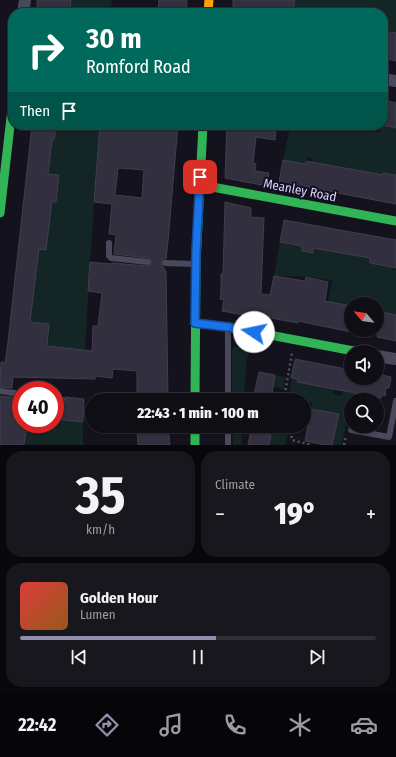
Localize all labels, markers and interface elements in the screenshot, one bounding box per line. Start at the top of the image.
text: 30 m [86,22,142,55]
icon: right [20,24,72,76]
text: Romford Road [86,56,191,78]
icon: arrive [58,100,80,122]
text: Then [20,102,50,120]
pin [183,160,217,194]
icon: arrive [189,166,211,188]
street label: Meanley Road [262,176,338,204]
north arrow [344,297,384,337]
map controls [344,297,384,433]
position arrow [233,311,275,353]
button: sound [344,345,384,385]
speed limit sign: 40 [12,381,64,433]
button: search [344,393,384,433]
text: 22:43 · 1 min · 100 m [137,404,259,422]
text: 35 [75,464,126,527]
text: Climate [215,477,255,492]
text: 19° [274,496,317,532]
text: − [215,501,225,528]
text: + [366,501,376,528]
text: km/h [86,522,115,537]
text: Golden Hour [80,589,158,607]
text: Lumen [80,607,116,622]
icon: previous [68,646,90,668]
icon: pause [187,646,209,668]
icon: next [306,646,328,668]
icon: directions [93,711,121,739]
icon: music [157,711,185,739]
icon: phone [221,711,249,739]
icon: climate [286,711,314,739]
icon: car [350,711,378,739]
text: 22:42 [18,714,56,736]

